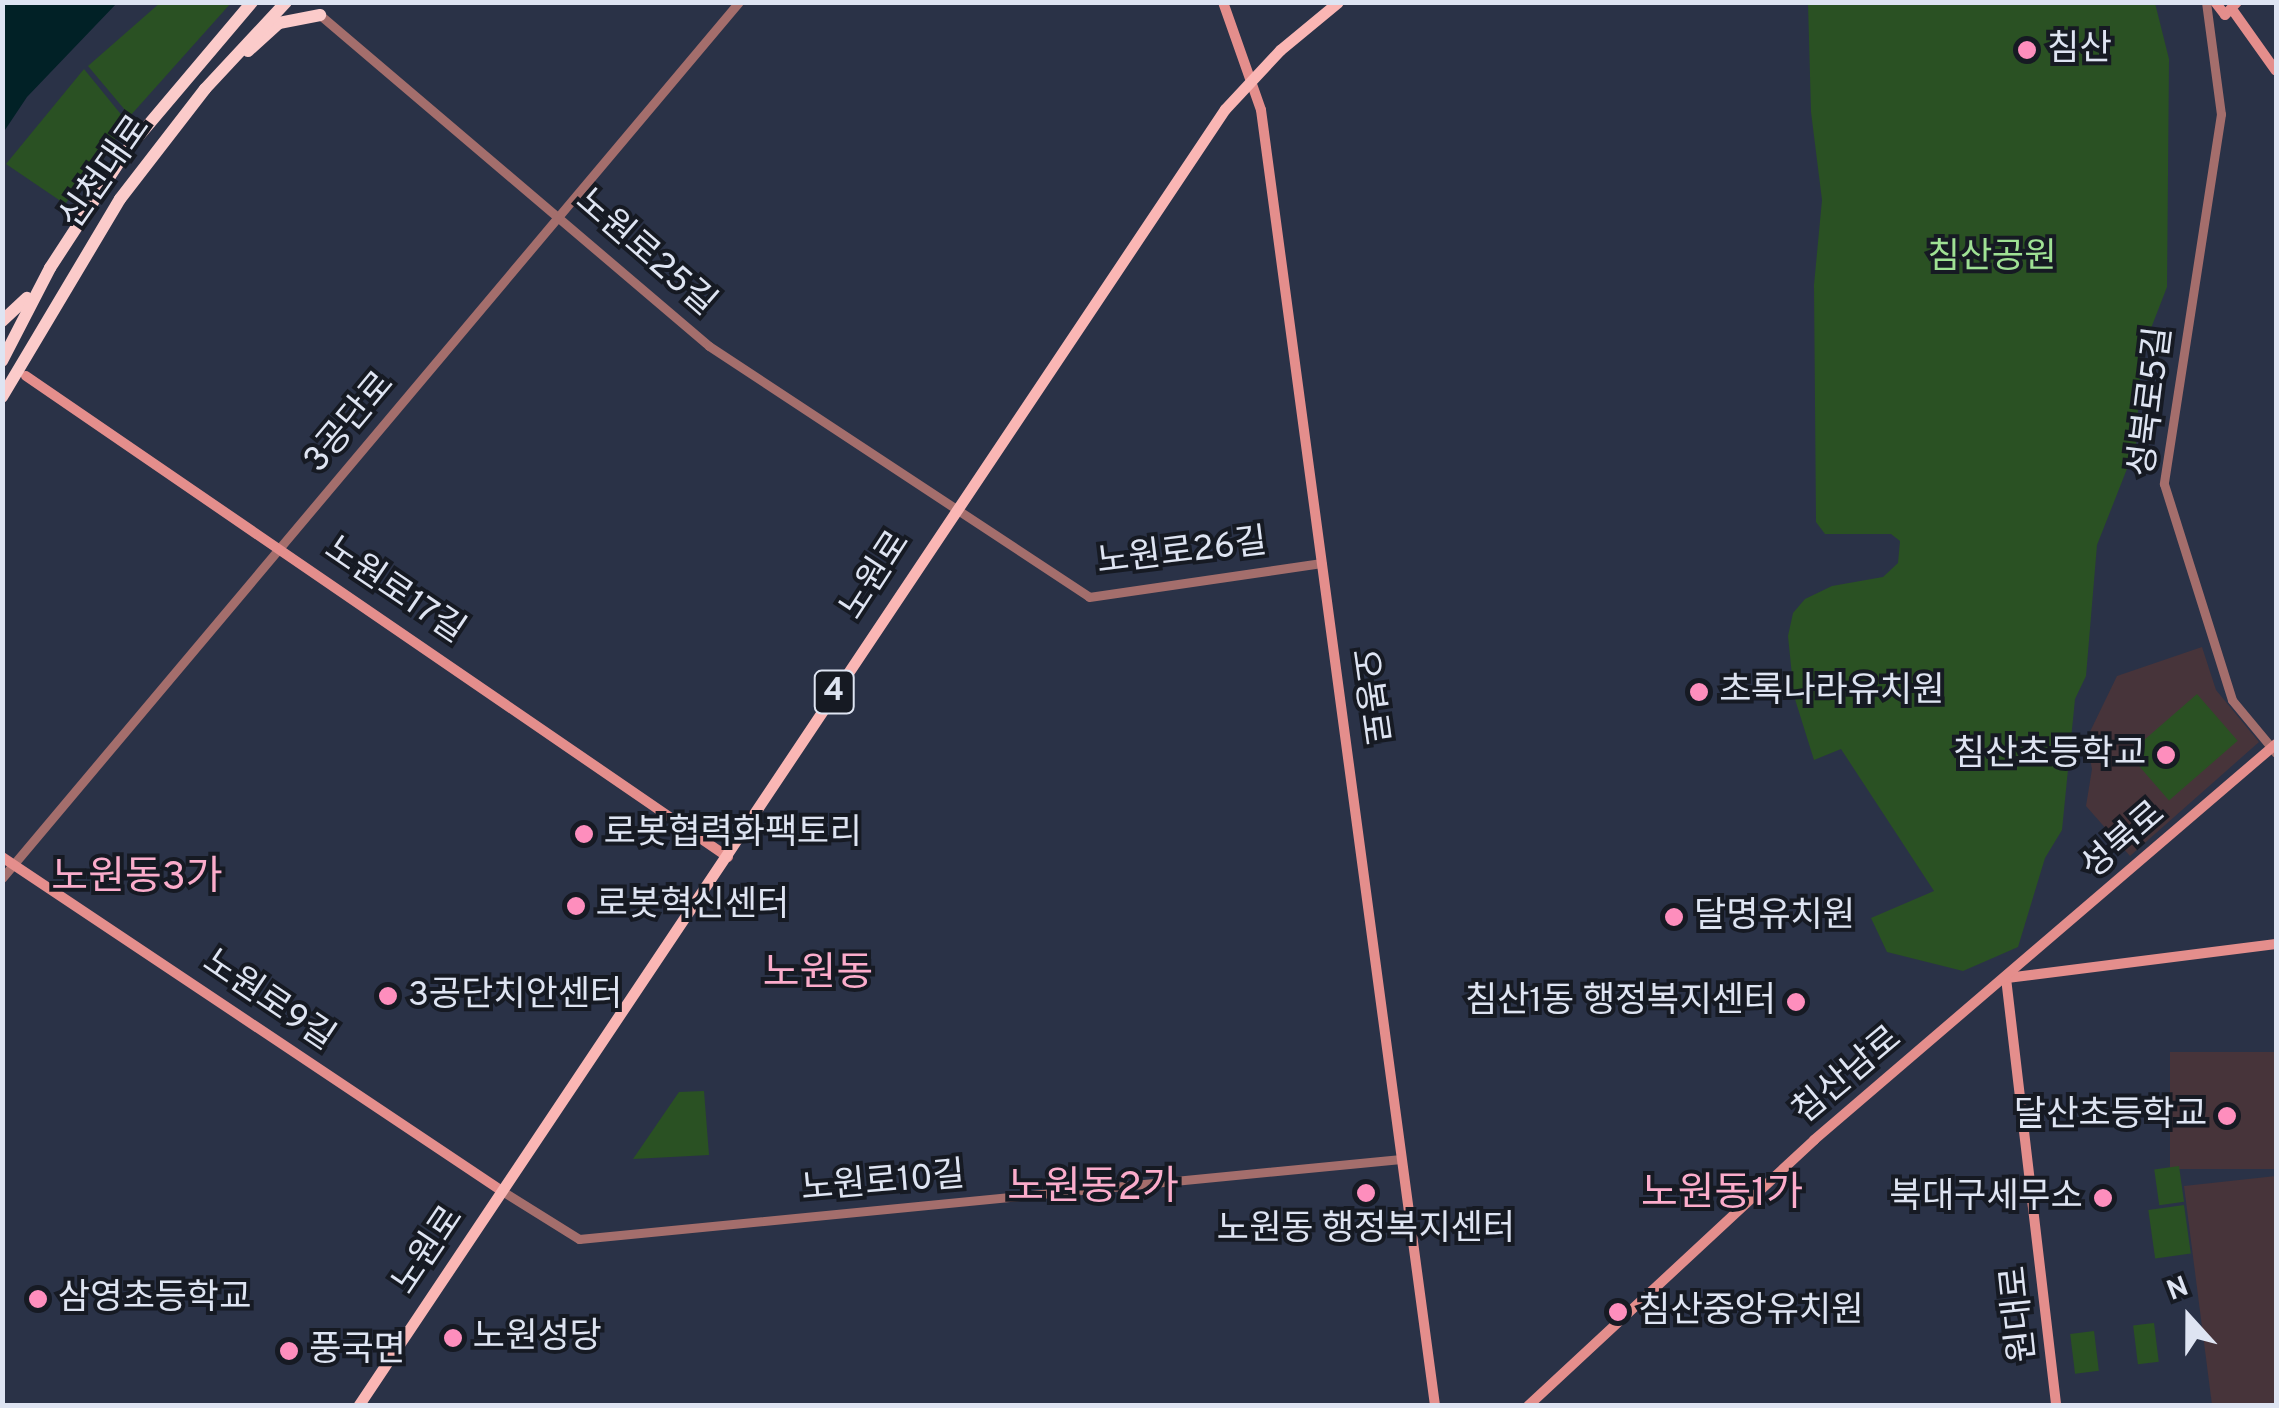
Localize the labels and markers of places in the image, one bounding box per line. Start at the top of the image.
place label: 침산 [2047,29,2111,71]
marker: 침산 [2016,39,2038,61]
place label: 초록나라유치원 [1719,671,1944,713]
marker: 초록나라유치원 [1688,681,1710,703]
place label: 침산초등학교 [1953,734,2146,776]
marker: 침산초등학교 [2155,744,2177,766]
place label: 로봇협력화팩토리 [604,813,862,855]
marker: 로봇협력화팩토리 [573,823,595,845]
place label: 로봇혁신센터 [596,885,789,927]
marker: 로봇혁신센터 [565,895,587,917]
place label: 달명유치원 [1694,896,1855,938]
marker: 달명유치원 [1663,906,1685,928]
place label: 3공단치안센터 [408,975,622,1017]
place label: 침산1동 행정복지센터 [1465,981,1776,1023]
marker: 3공단치안센터 [377,985,399,1007]
marker: 침산1동 행정복지센터 [1785,991,1807,1013]
place label: 달산초등학교 [2014,1095,2207,1137]
marker: 달산초등학교 [2216,1105,2238,1127]
place label: 북대구세무소 [1890,1177,2083,1219]
marker: 노원동 행정복지센터 [1355,1182,1377,1204]
marker: 북대구세무소 [2092,1187,2114,1209]
place label: 노원동 행정복지센터 [1217,1209,1515,1251]
place label: 삼영초등학교 [58,1278,251,1320]
marker: 삼영초등학교 [27,1288,49,1310]
place label: 침산중앙유치원 [1638,1291,1863,1333]
marker: 침산중앙유치원 [1607,1301,1629,1323]
place label: 노원성당 [473,1317,602,1359]
marker: 노원성당 [442,1327,464,1349]
place label: 풍국면 [309,1330,406,1372]
marker: 풍국면 [278,1340,300,1362]

